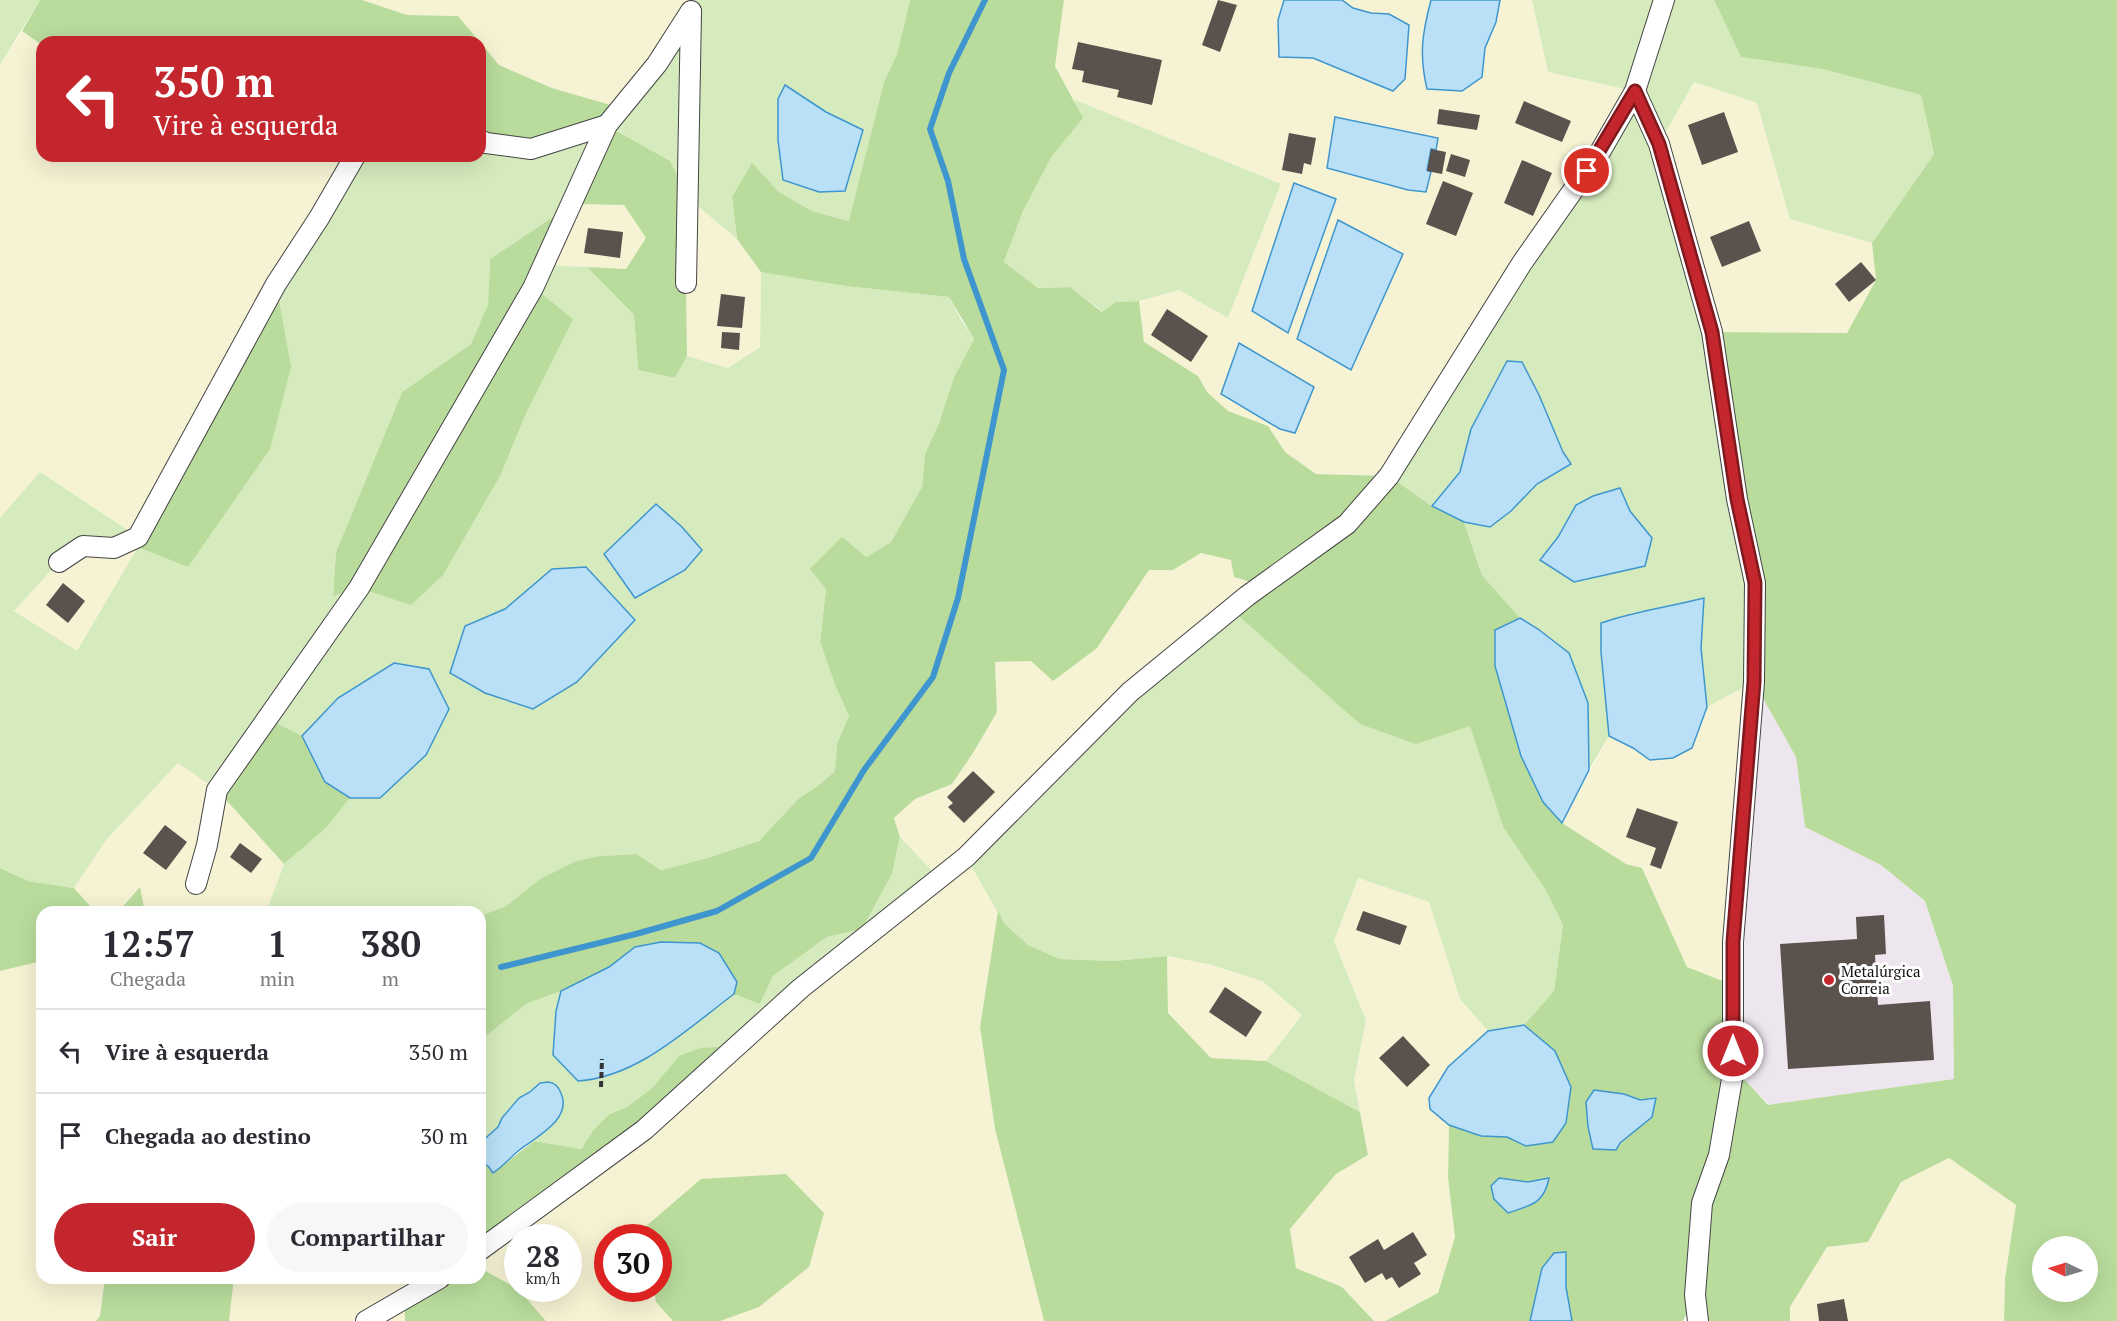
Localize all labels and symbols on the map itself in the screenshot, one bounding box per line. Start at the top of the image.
pin [1561,145,1612,196]
place label: Metalúrgica Correia [1841,961,1921,998]
marker: Metalúrgica Correia [1822,973,1836,987]
position arrow [1701,1019,1765,1083]
speed limit sign: 30 [594,1224,672,1302]
north arrow [2032,1236,2098,1302]

